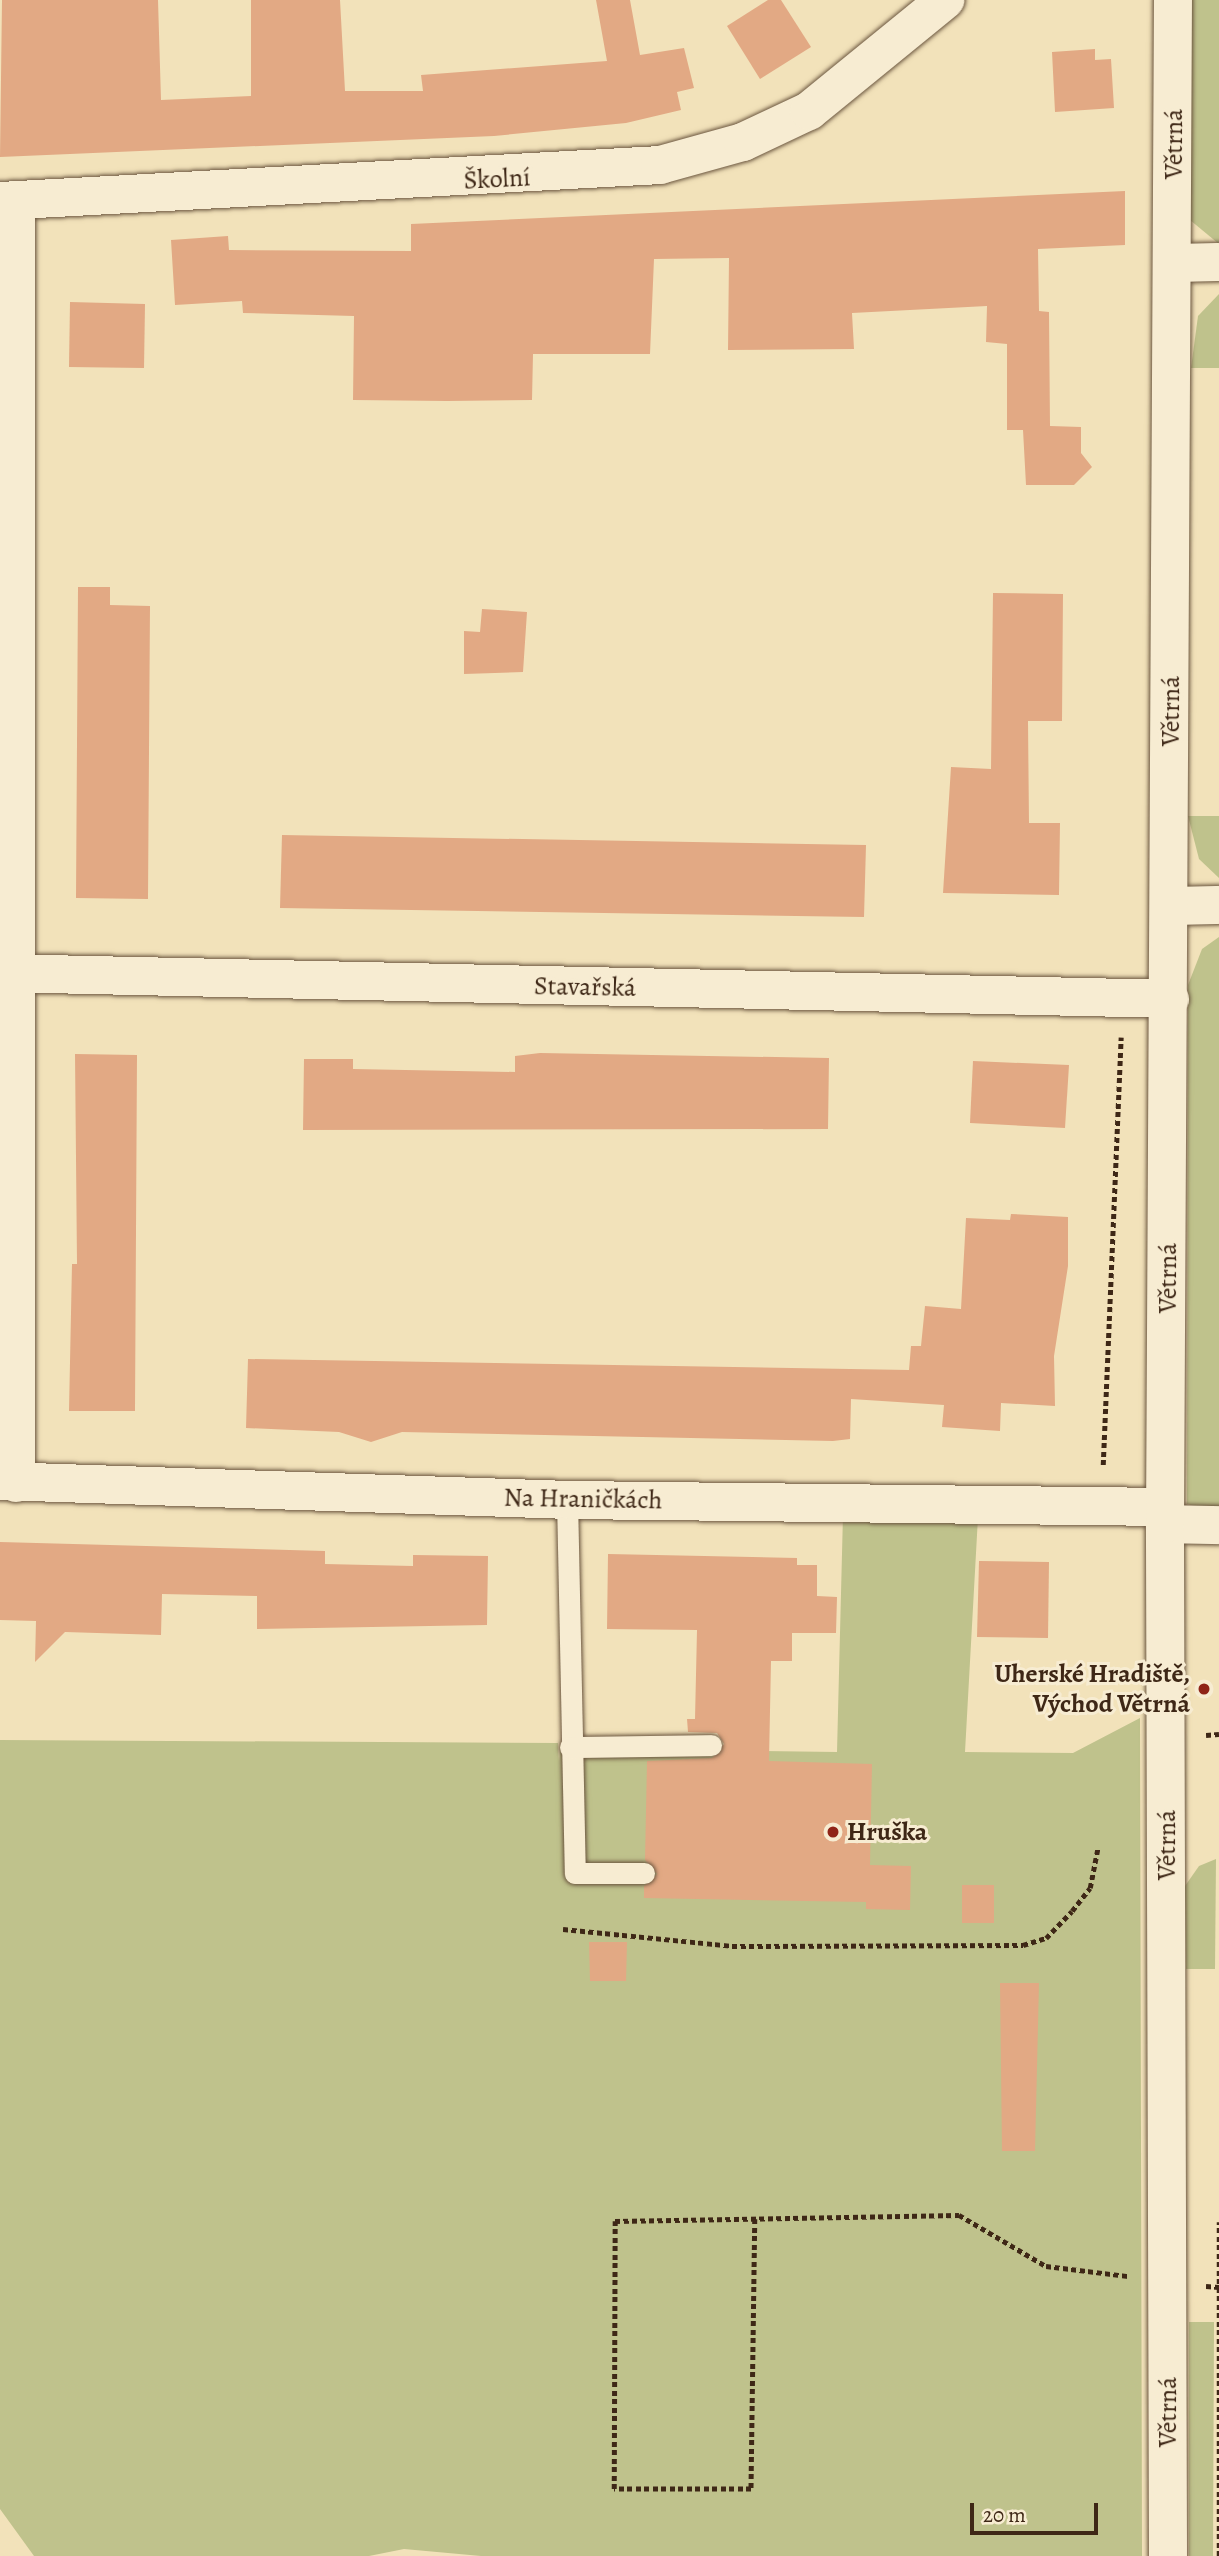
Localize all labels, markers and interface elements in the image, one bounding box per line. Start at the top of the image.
street label: Větrná [1158,109,1190,179]
street label: Školní [463,162,531,196]
street label: Větrná [1155,676,1187,746]
street label: Stavařská [534,971,636,1003]
street label: Větrná [1152,1243,1184,1313]
street label: Na Hraničkách [503,1482,663,1516]
place label: Uherské Hradiště, Východ Větrná [994,1658,1190,1720]
marker: Uherské Hradiště, Východ Větrná [1196,1681,1212,1697]
street label: Větrná [1151,1810,1183,1880]
place label: Hruška [847,1816,927,1848]
marker: Hruška [825,1824,841,1840]
street label: Větrná [1152,2377,1184,2447]
scale bar [974,2490,1102,2534]
text: 20 m [983,2501,1026,2529]

